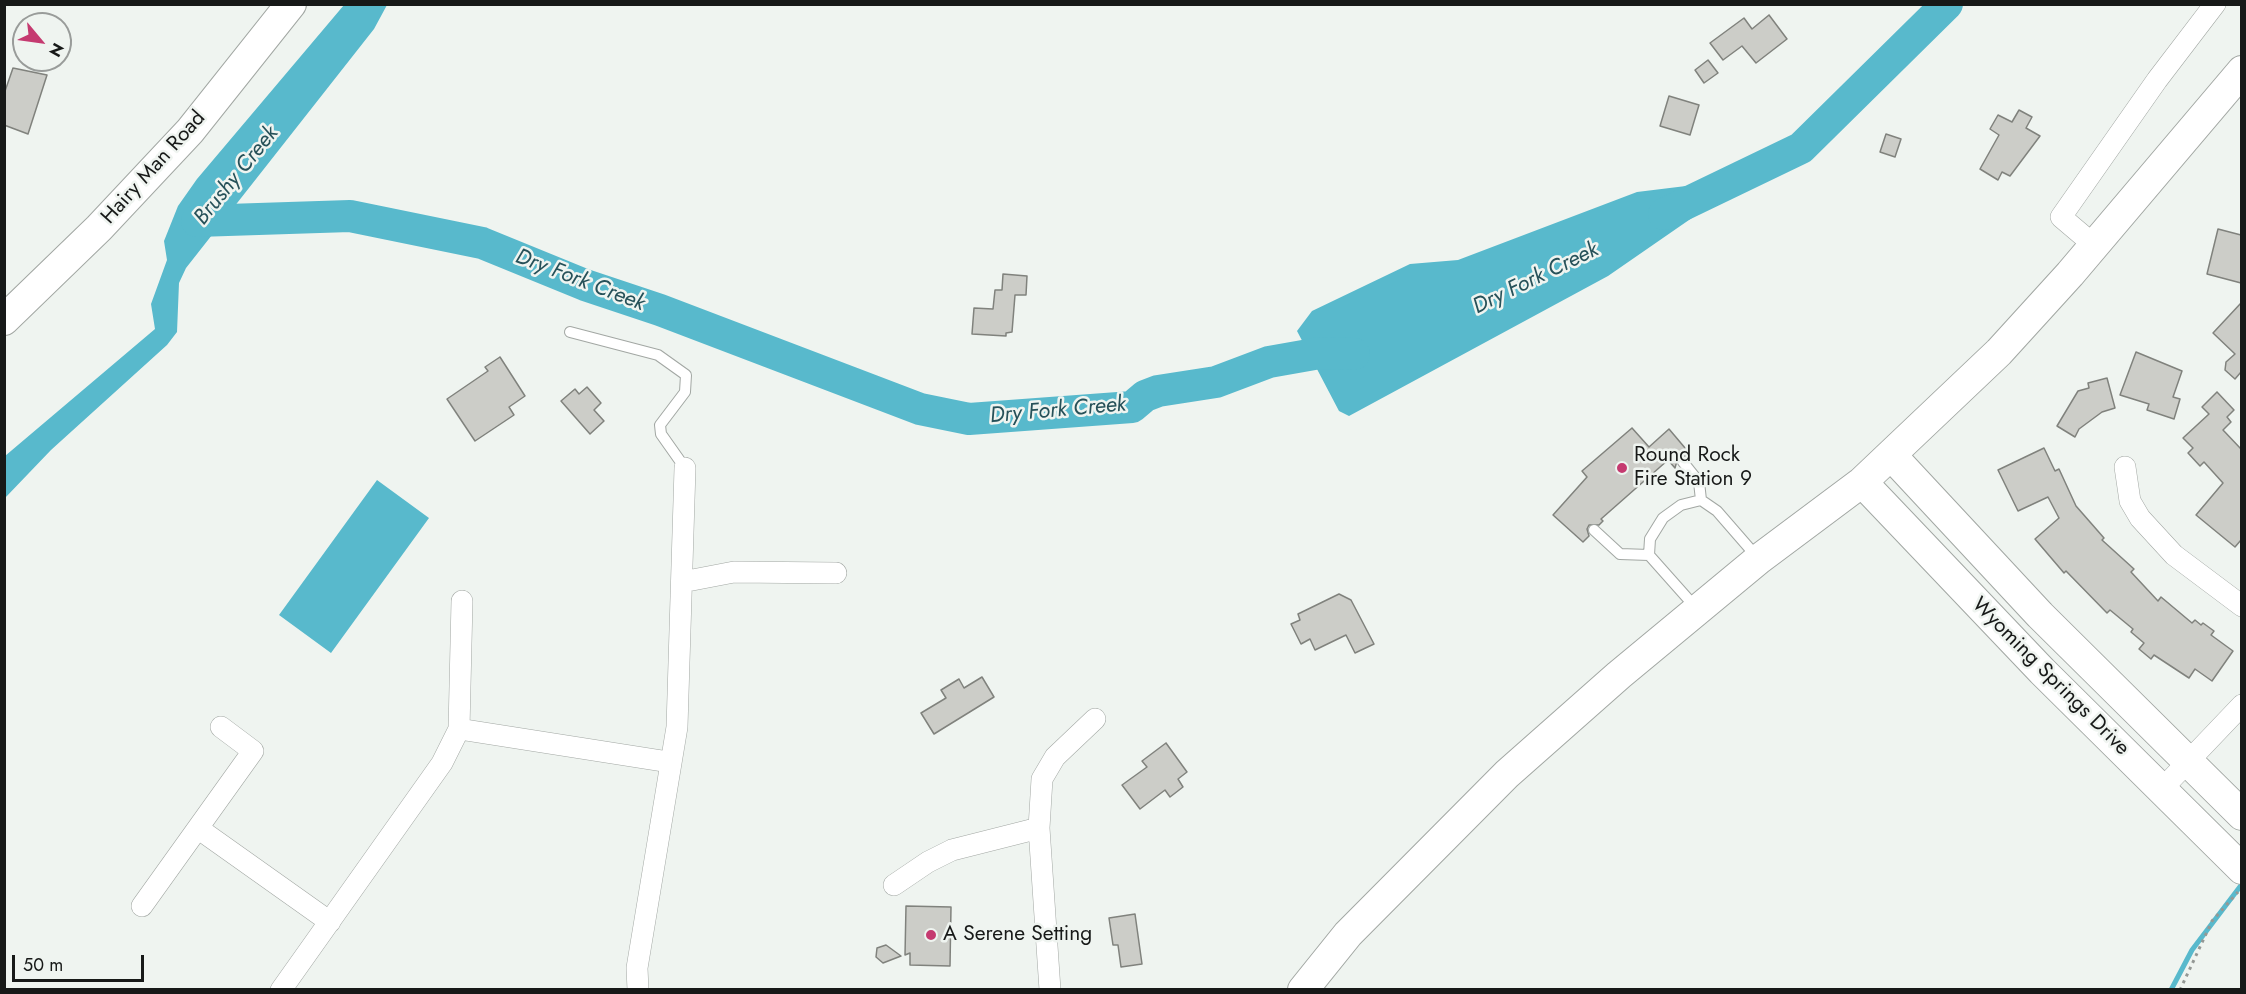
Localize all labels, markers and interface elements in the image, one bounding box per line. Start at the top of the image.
north arrow [12,12,72,72]
text: N [43,39,70,61]
street label: Hairy Man Road [97,106,211,230]
water label: Brushy Creek [189,121,285,231]
water label: Dry Fork Creek [1469,237,1603,321]
water label: Dry Fork Creek [512,244,648,318]
water label: Dry Fork Creek [989,392,1127,430]
place label: Round Rock Fire Station 9 [1634,443,1752,493]
marker: Round Rock Fire Station 9 [1615,461,1629,475]
street label: Wyoming Springs Drive [1966,593,2134,761]
place label: A Serene Setting [943,922,1092,948]
marker: A Serene Setting [924,928,938,942]
scale bar [15,943,147,981]
text: 50 m [23,952,63,978]

